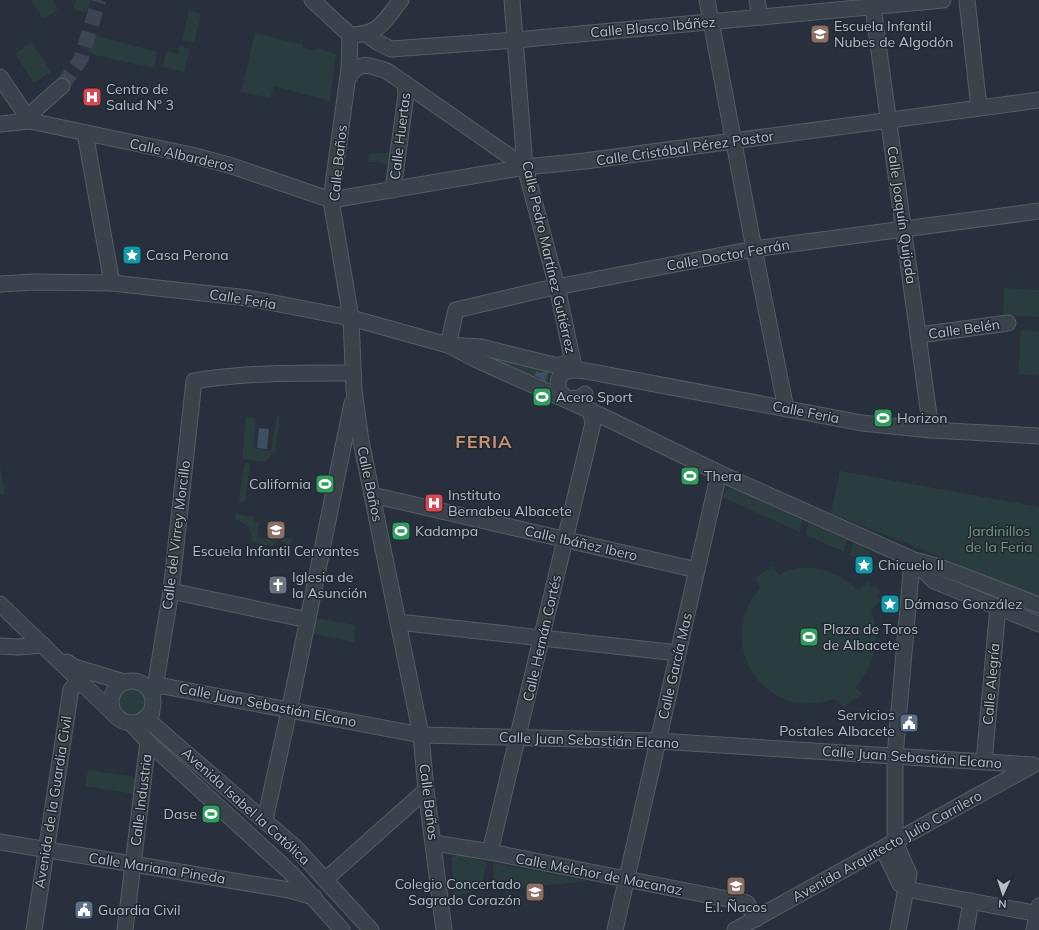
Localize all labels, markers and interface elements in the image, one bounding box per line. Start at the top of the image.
street label: Calle Blasco Ibáñez [590,13,716,41]
place label: Escuela Infantil Nubes de Algodón [834,17,953,51]
school or university icon: Escuela Infantil Nubes de Algodón [809,23,831,45]
place label: Centro de Salud Nº 3 [106,80,174,114]
hospital icon: Centro de Salud Nº 3 [81,86,103,108]
street label: Calle Huertas [386,91,414,181]
street label: Calle Baños [325,124,351,202]
street label: Calle Cristóbal Pérez Pastor [595,127,776,169]
street label: Calle Albarderos [128,134,236,176]
street label: Calle Joaquín Quijada [883,145,921,285]
street label: Calle Pedro Martínez Gutiérrez [518,159,580,355]
street label: Calle Doctor Ferrán [665,235,791,275]
place icon: Casa Perona [121,244,143,266]
place label: Casa Perona [146,246,229,264]
street label: Calle Feria [208,285,278,313]
street label: Calle Belén [927,315,1001,343]
sports icon: Acero Sport [531,386,553,408]
place label: Acero Sport [556,388,633,406]
street label: Calle Feria [771,397,841,427]
sports icon: Horizon [872,407,894,429]
place label: Horizon [897,409,947,427]
district label: FERIA [455,430,513,453]
street label: Calle Baños [353,445,387,523]
street label: Calle del Virrey Morcillo [158,459,194,611]
sports icon: Thera [679,465,701,487]
place label: Thera [704,467,742,485]
sports icon: California [314,473,336,495]
place label: California [249,475,311,493]
place label: Instituto Bernabeu Albacete [448,486,572,520]
hospital icon: Instituto Bernabeu Albacete [423,492,445,514]
school or university icon: Escuela Infantil Cervantes [265,519,287,541]
sports icon: Kadampa [390,520,412,542]
street label: Calle Ibáñez Ibero [523,521,639,565]
place label: Kadampa [415,522,478,540]
park label: Jardinillos de la Feria [965,522,1033,556]
place label: Escuela Infantil Cervantes [193,542,359,560]
place icon: Chicuelo II [853,554,875,576]
place label: Chicuelo II [878,556,944,574]
place label: Iglesia de la Asunción [292,568,367,602]
street label: Calle Hernán Cortés [519,573,565,703]
church icon: Iglesia de la Asunción [267,574,289,596]
place icon: Dámaso González [879,593,901,615]
place label: Dámaso González [904,595,1022,613]
street label: Calle García Mas [654,611,696,721]
place label: Plaza de Toros de Albacete [823,620,918,654]
sports icon: Plaza de Toros de Albacete [798,626,820,648]
street label: Calle Alegría [978,642,1004,726]
street label: Calle Juan Sebastián Elcano [178,679,358,731]
place label: Servicios Postales Albacete [779,706,895,740]
public building icon: Servicios Postales Albacete [898,712,920,734]
street label: Avenida de la Guardia Civil [30,714,76,890]
street label: Calle Juan Sebastián Elcano [499,728,679,752]
street label: Calle Juan Sebastián Elcano [822,742,1002,772]
street label: Avenida Isabel la Católica [178,744,314,868]
street label: Calle Industria [126,753,156,847]
street label: Calle Baños [415,763,443,841]
street label: Avenida Arquitecto Julio Carrilero [789,786,985,906]
sports icon: Dase [200,803,222,825]
place label: Dase [164,805,197,823]
street label: Calle Mariana Pineda [87,848,227,888]
street label: Calle Melchor de Macanaz [514,849,684,899]
north arrow [983,874,1023,914]
place label: Colegio Concertado Sagrado Corazón [395,875,521,909]
school or university icon: E.I. Ñacos [725,875,747,897]
school or university icon: Colegio Concertado Sagrado Corazón [524,881,546,903]
text: N [998,897,1007,911]
place label: E.I. Ñacos [705,898,767,916]
public building icon: Guardia Civil [73,899,95,921]
place label: Guardia Civil [98,901,181,919]

